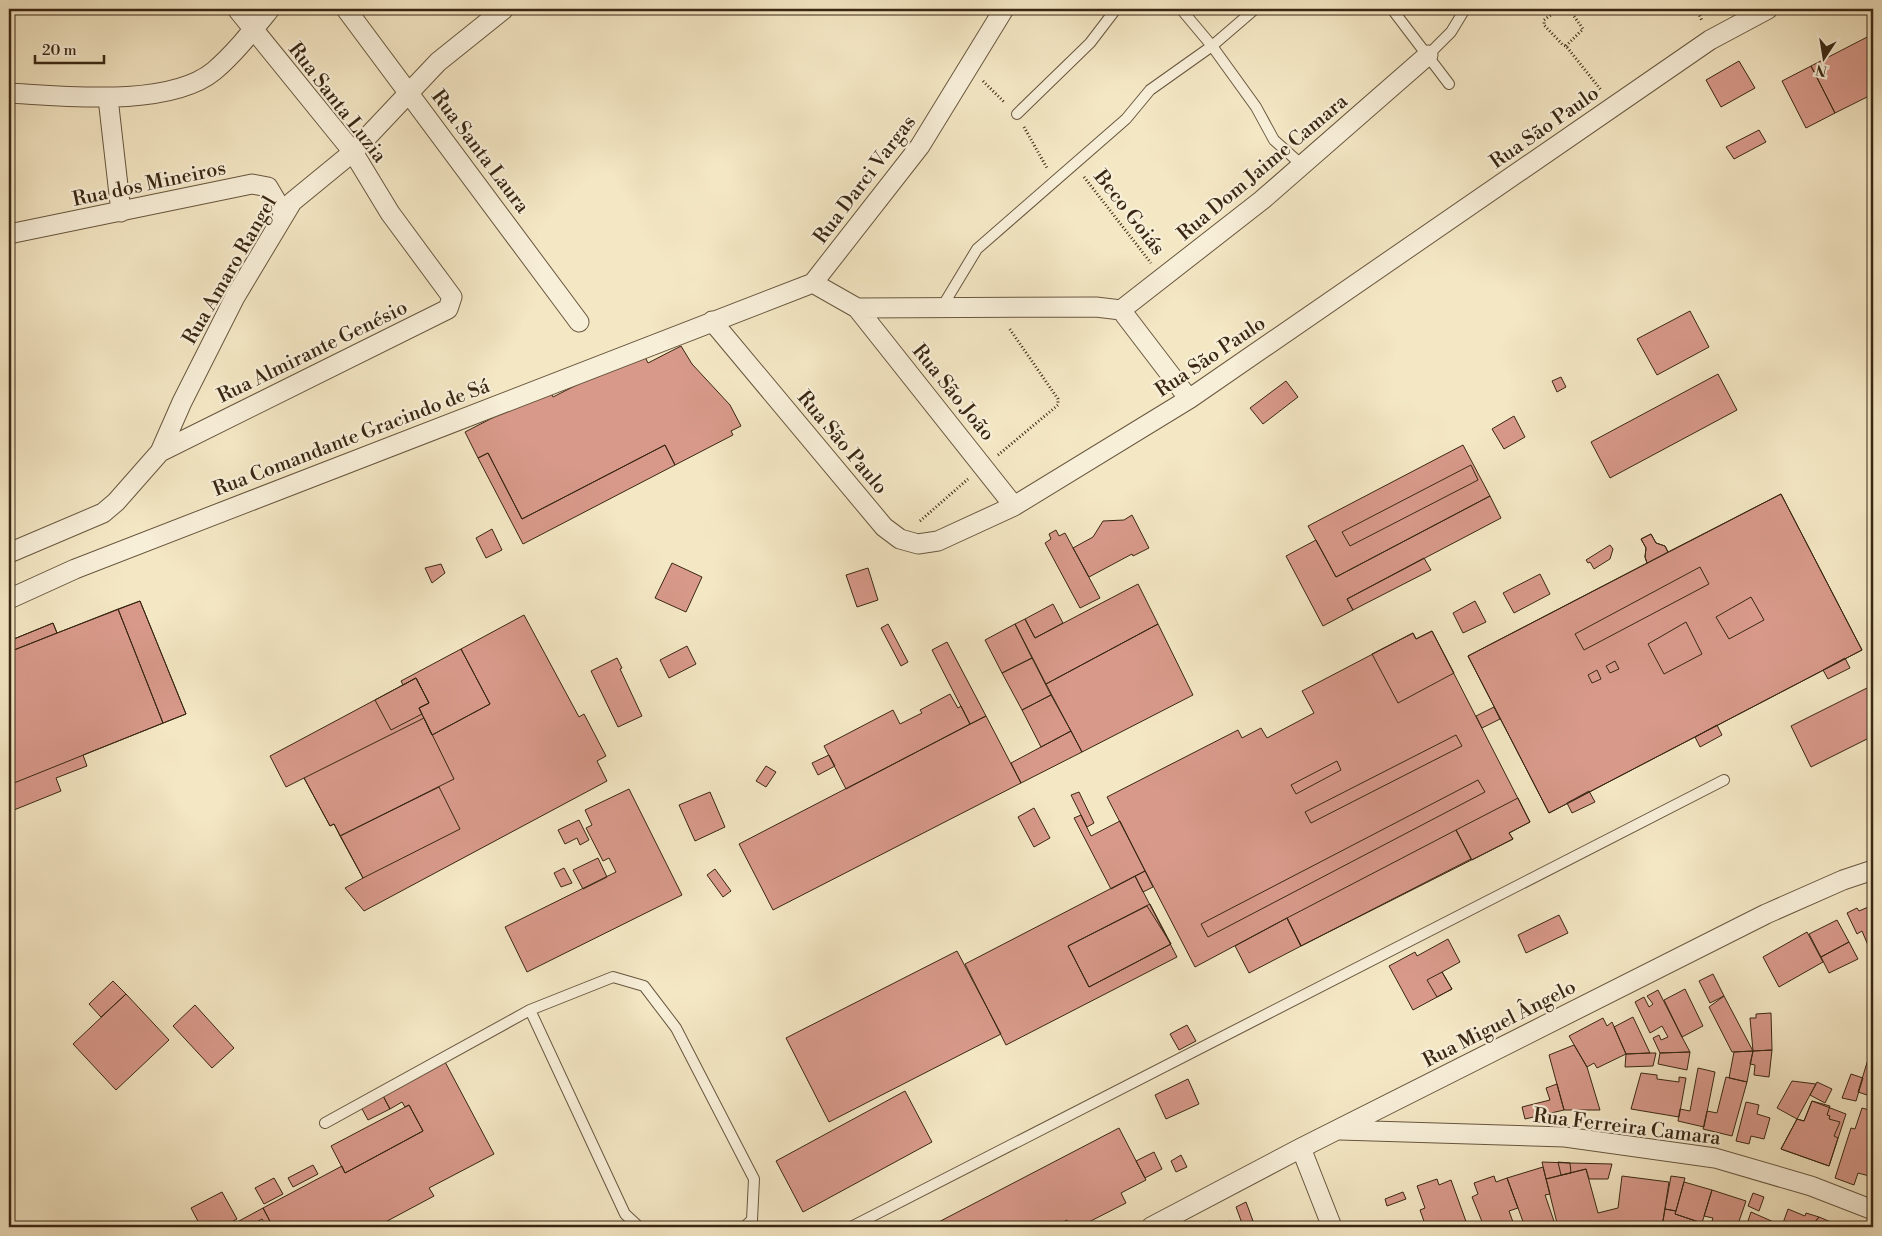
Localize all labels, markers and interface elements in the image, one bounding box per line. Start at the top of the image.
scale bar [35,32,104,64]
north arrow [1800,32,1850,82]
street label: Rua Santa Luzia [282,38,392,169]
text: 20 m [42,41,77,60]
text: N [1814,60,1829,80]
street label: Rua São Paulo [1485,81,1604,175]
street label: Rua Santa Laura [425,85,535,219]
street label: Rua Dom Jaime Camara [1173,89,1354,247]
street label: Rua Darci Vargas [809,111,922,249]
street label: Rua dos Mineiros [70,156,228,213]
street label: Beco Goiás [1087,165,1170,260]
street label: Rua Amaro Rangel [178,192,283,349]
street label: Rua Almirante Genésio [214,295,412,409]
street label: Rua São Paulo [1151,311,1271,403]
street label: Rua São João [906,339,1000,447]
street label: Rua Comandante Gracindo de Sá [210,374,494,503]
street label: Rua São Paulo [791,386,892,500]
street label: Rua Miguel Ângelo [1418,974,1580,1074]
street label: Rua Ferreira Camara [1532,1104,1723,1151]

